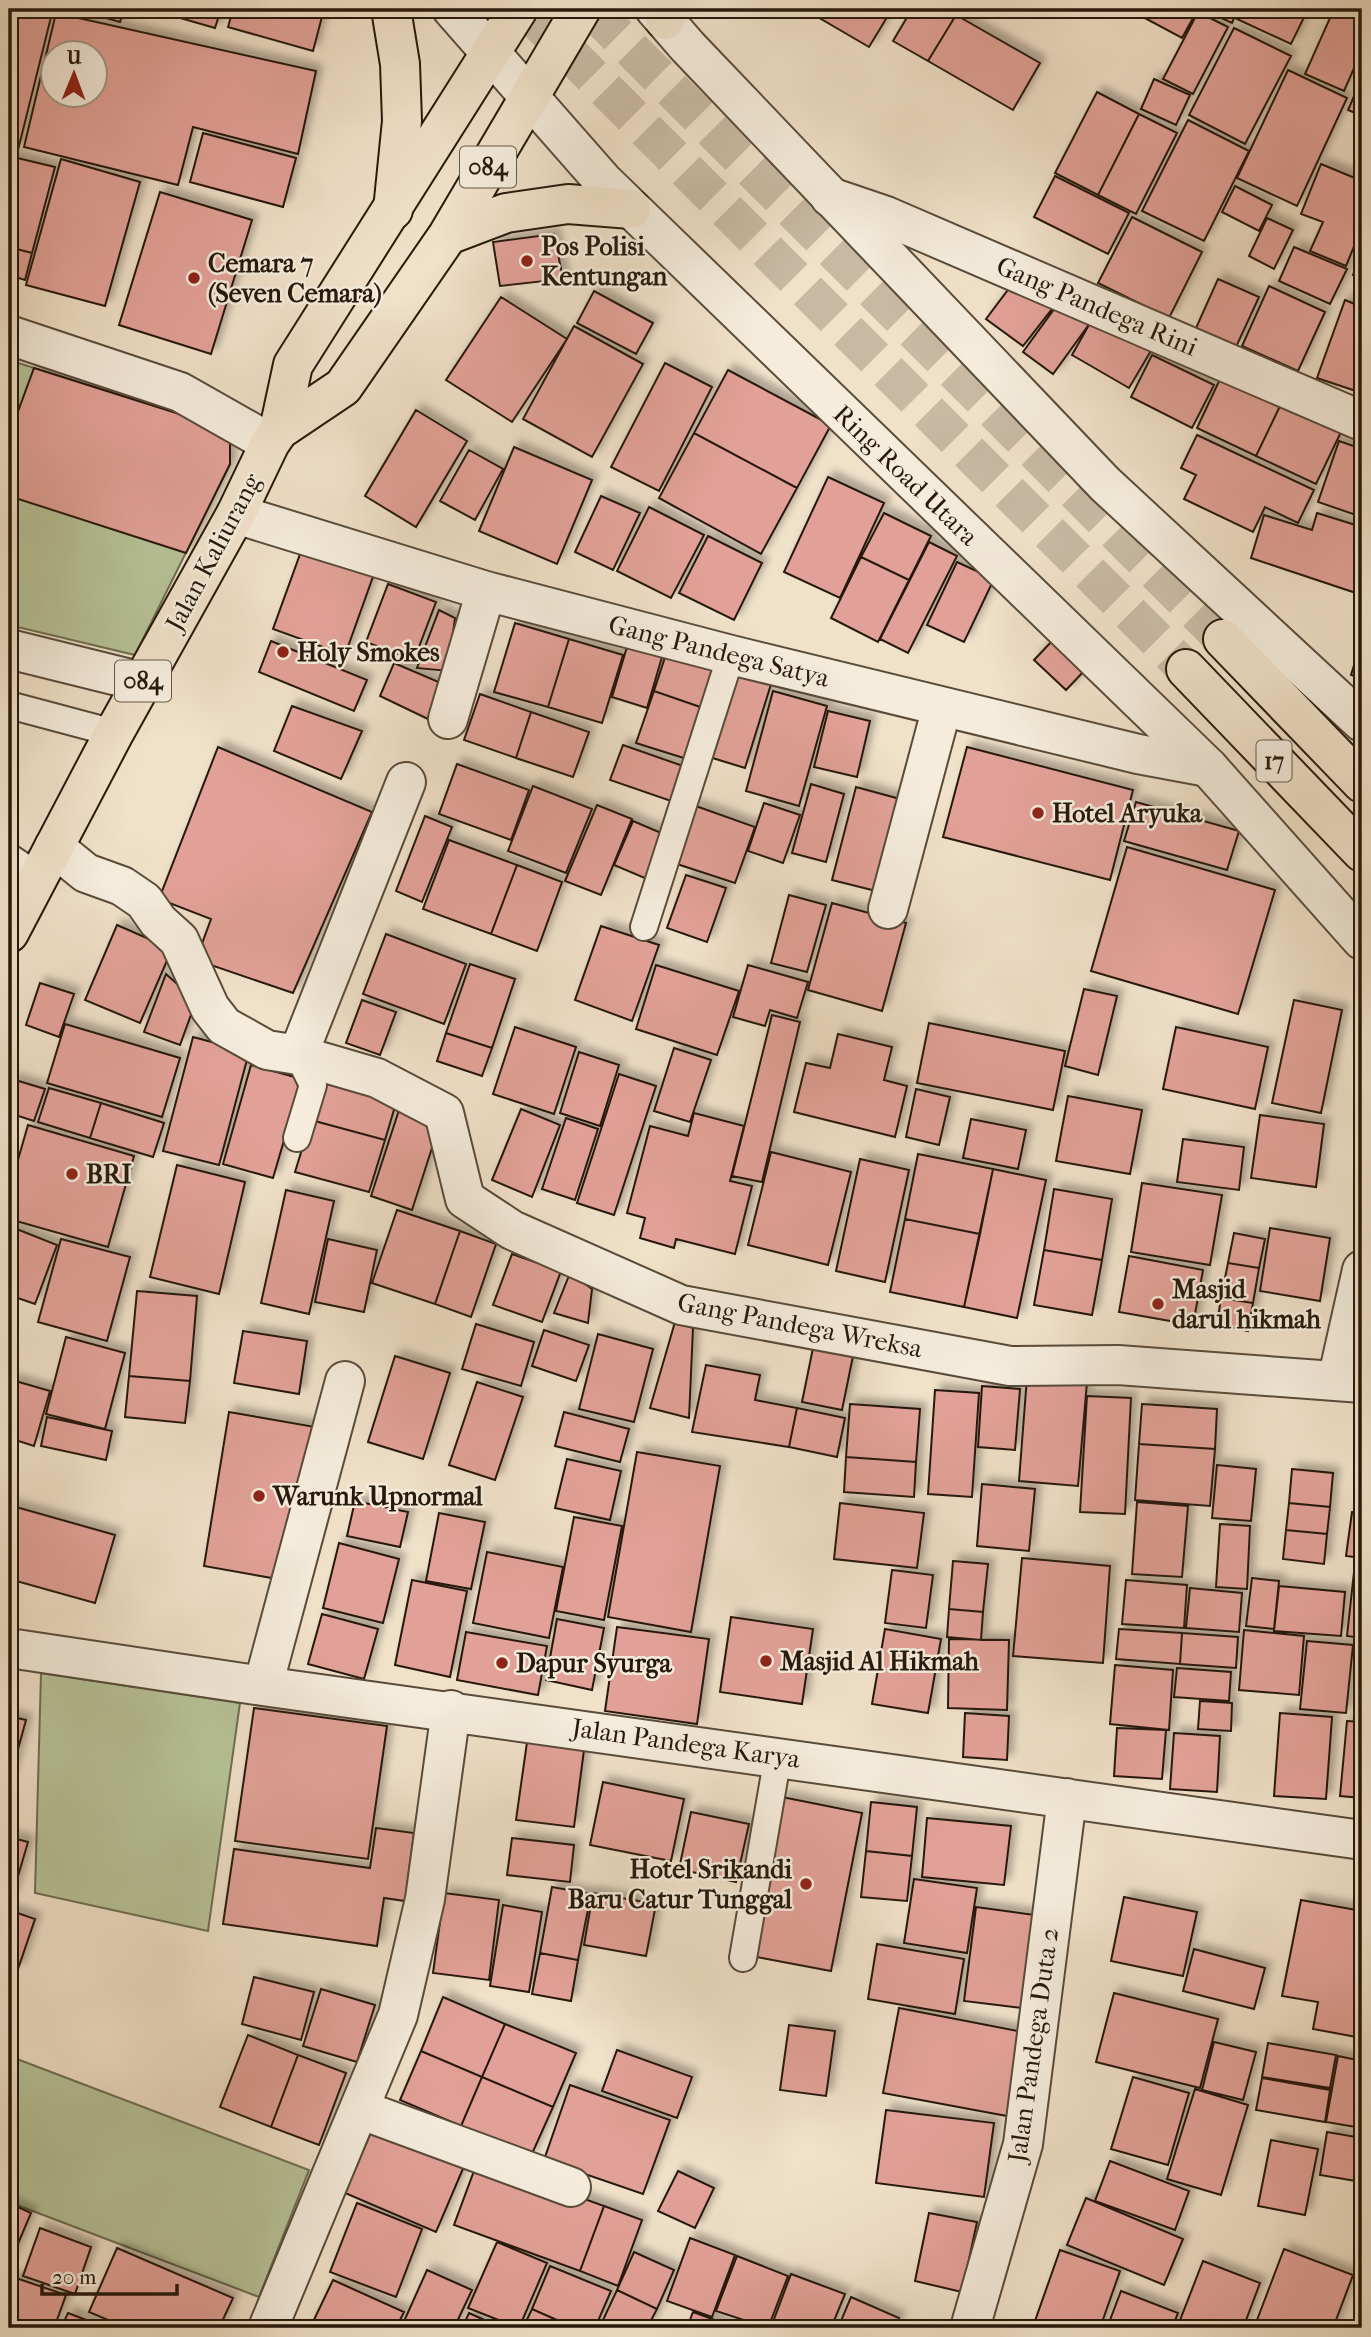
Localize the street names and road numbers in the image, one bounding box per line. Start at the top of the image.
road number: 084 [460,146,516,188]
street label: Gang Pandega Rini [992,250,1202,363]
street label: Ring Road Utara [827,399,985,553]
street label: Jalan Kaliurang [158,467,268,638]
street label: Gang Pandega Satya [605,609,833,694]
road number: 084 [115,660,171,702]
road number: 17 [1256,740,1292,782]
street label: Gang Pandega Wreksa [675,1287,926,1365]
street label: Jalan Pandega Karya [568,1712,803,1775]
street label: Jalan Pandega Duta 2 [1001,1926,1065,2166]

